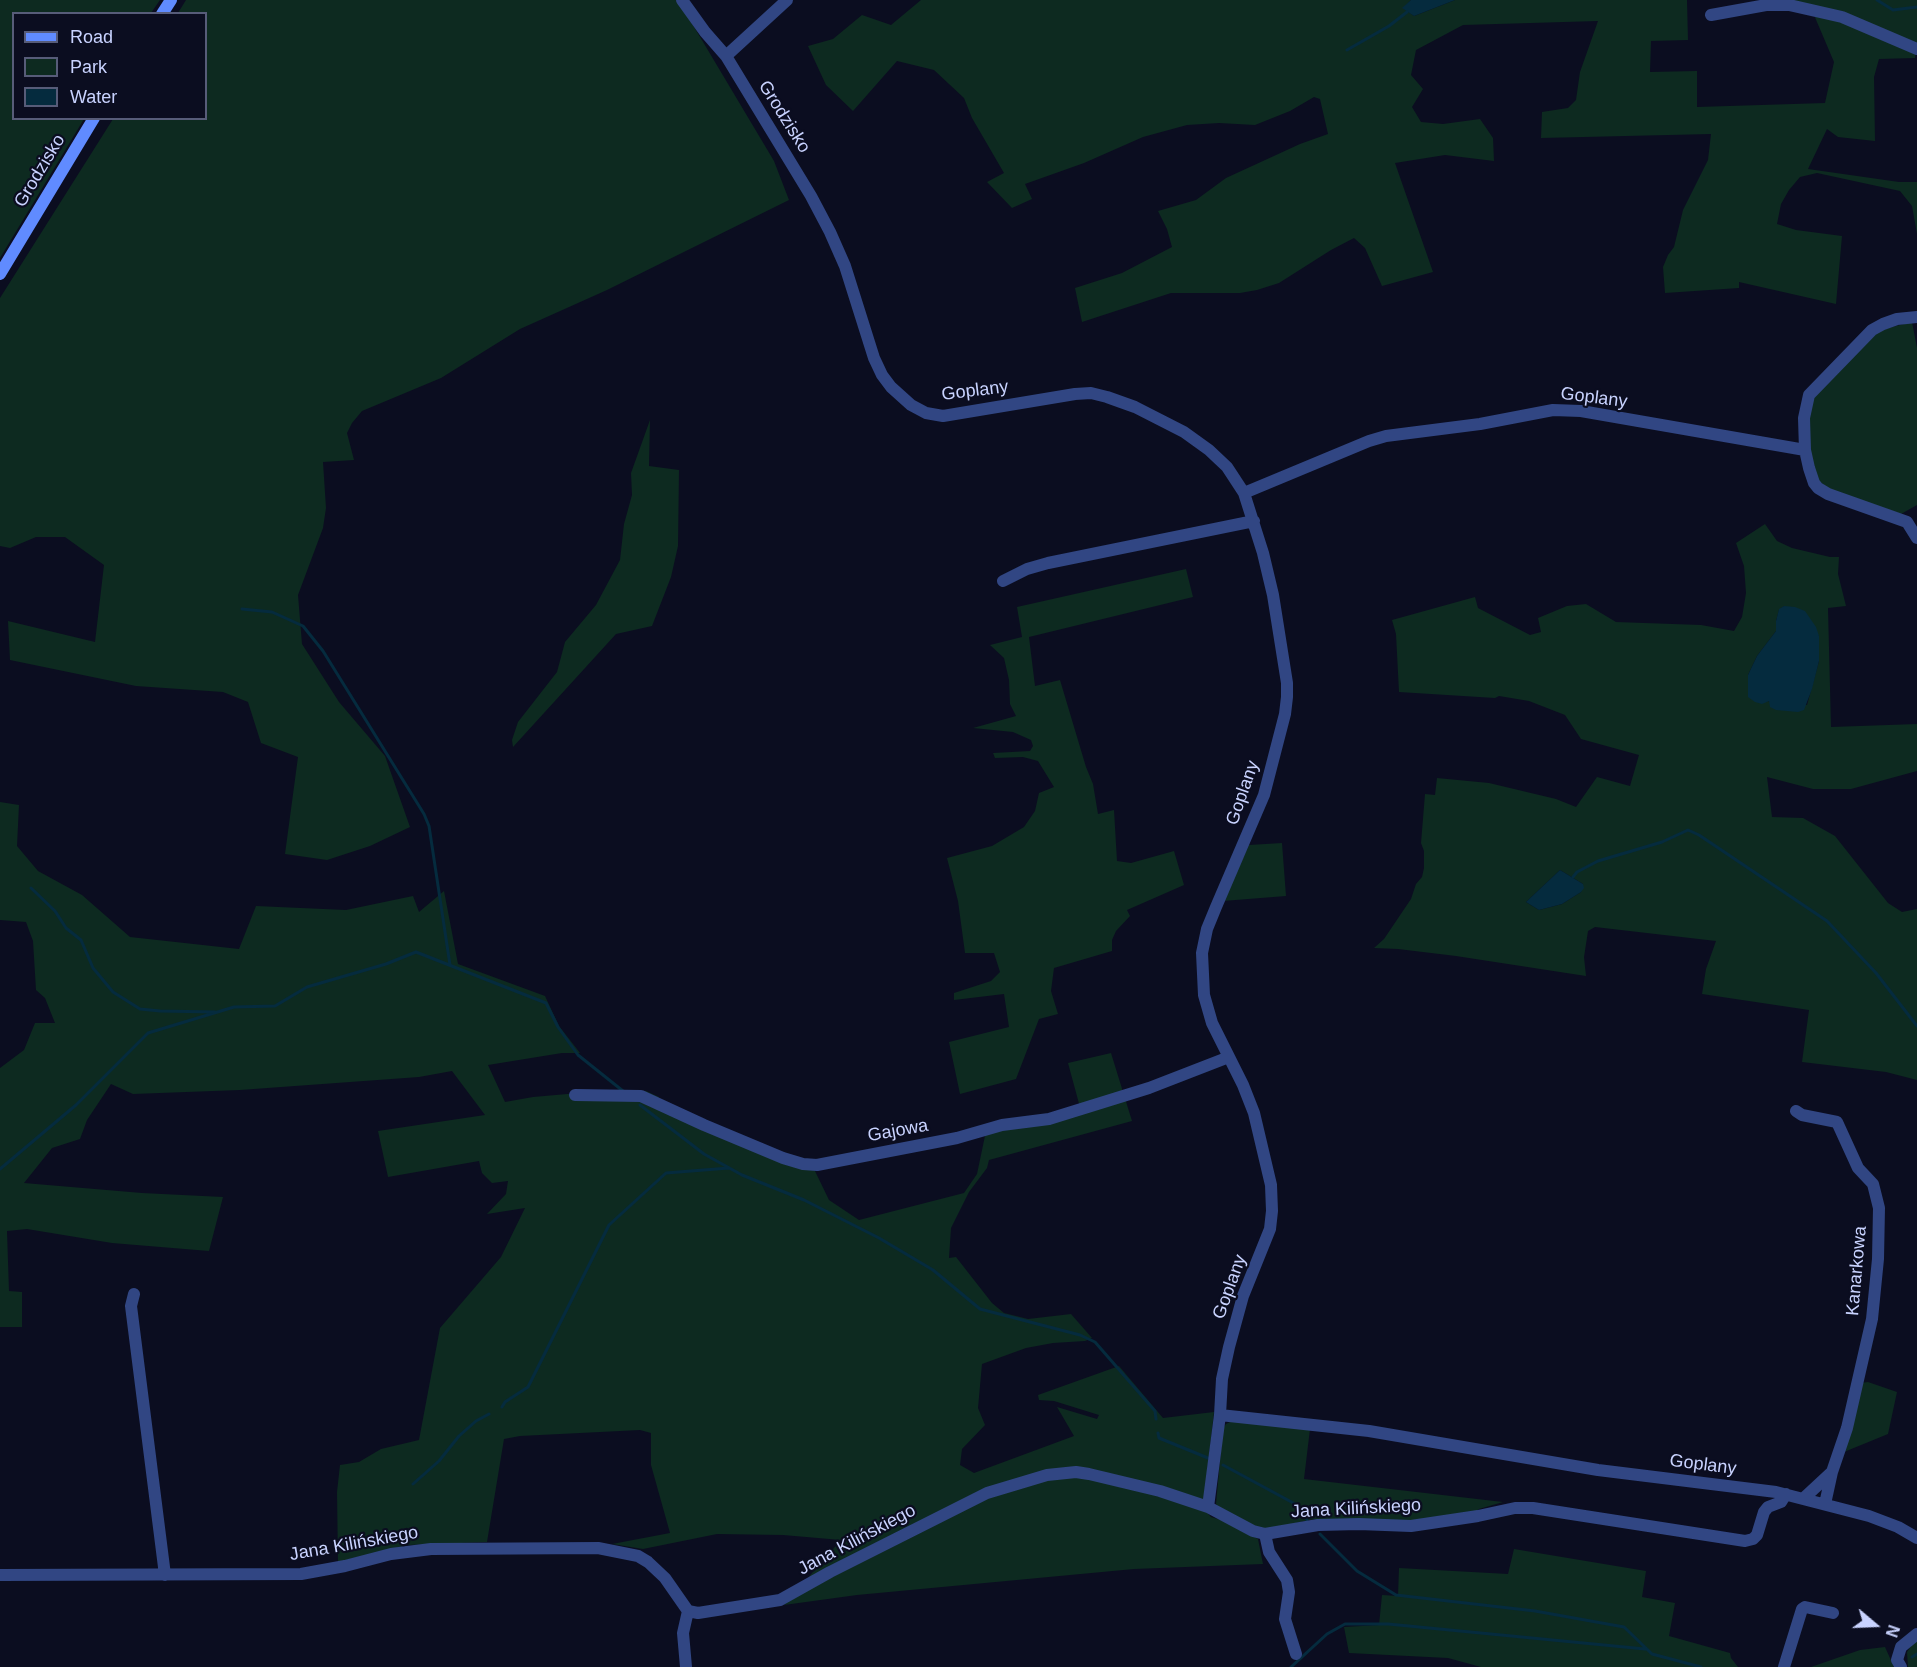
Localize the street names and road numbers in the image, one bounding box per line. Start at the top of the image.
street label: Grodzisko [753,77,815,157]
street label: Grodzisko [10,131,70,211]
street label: Goplany [940,376,1010,406]
street label: Goplany [1559,383,1629,413]
street label: Goplany [1222,758,1264,828]
street label: Gajowa [866,1115,930,1147]
street label: Kanarkowa [1842,1225,1872,1317]
street label: Goplany [1208,1252,1252,1322]
street label: Goplany [1668,1450,1738,1480]
street label: Jana Kilińskiego [1290,1495,1422,1523]
street label: Jana Kilińskiego [795,1500,919,1580]
street label: Jana Kilińskiego [288,1522,420,1566]

